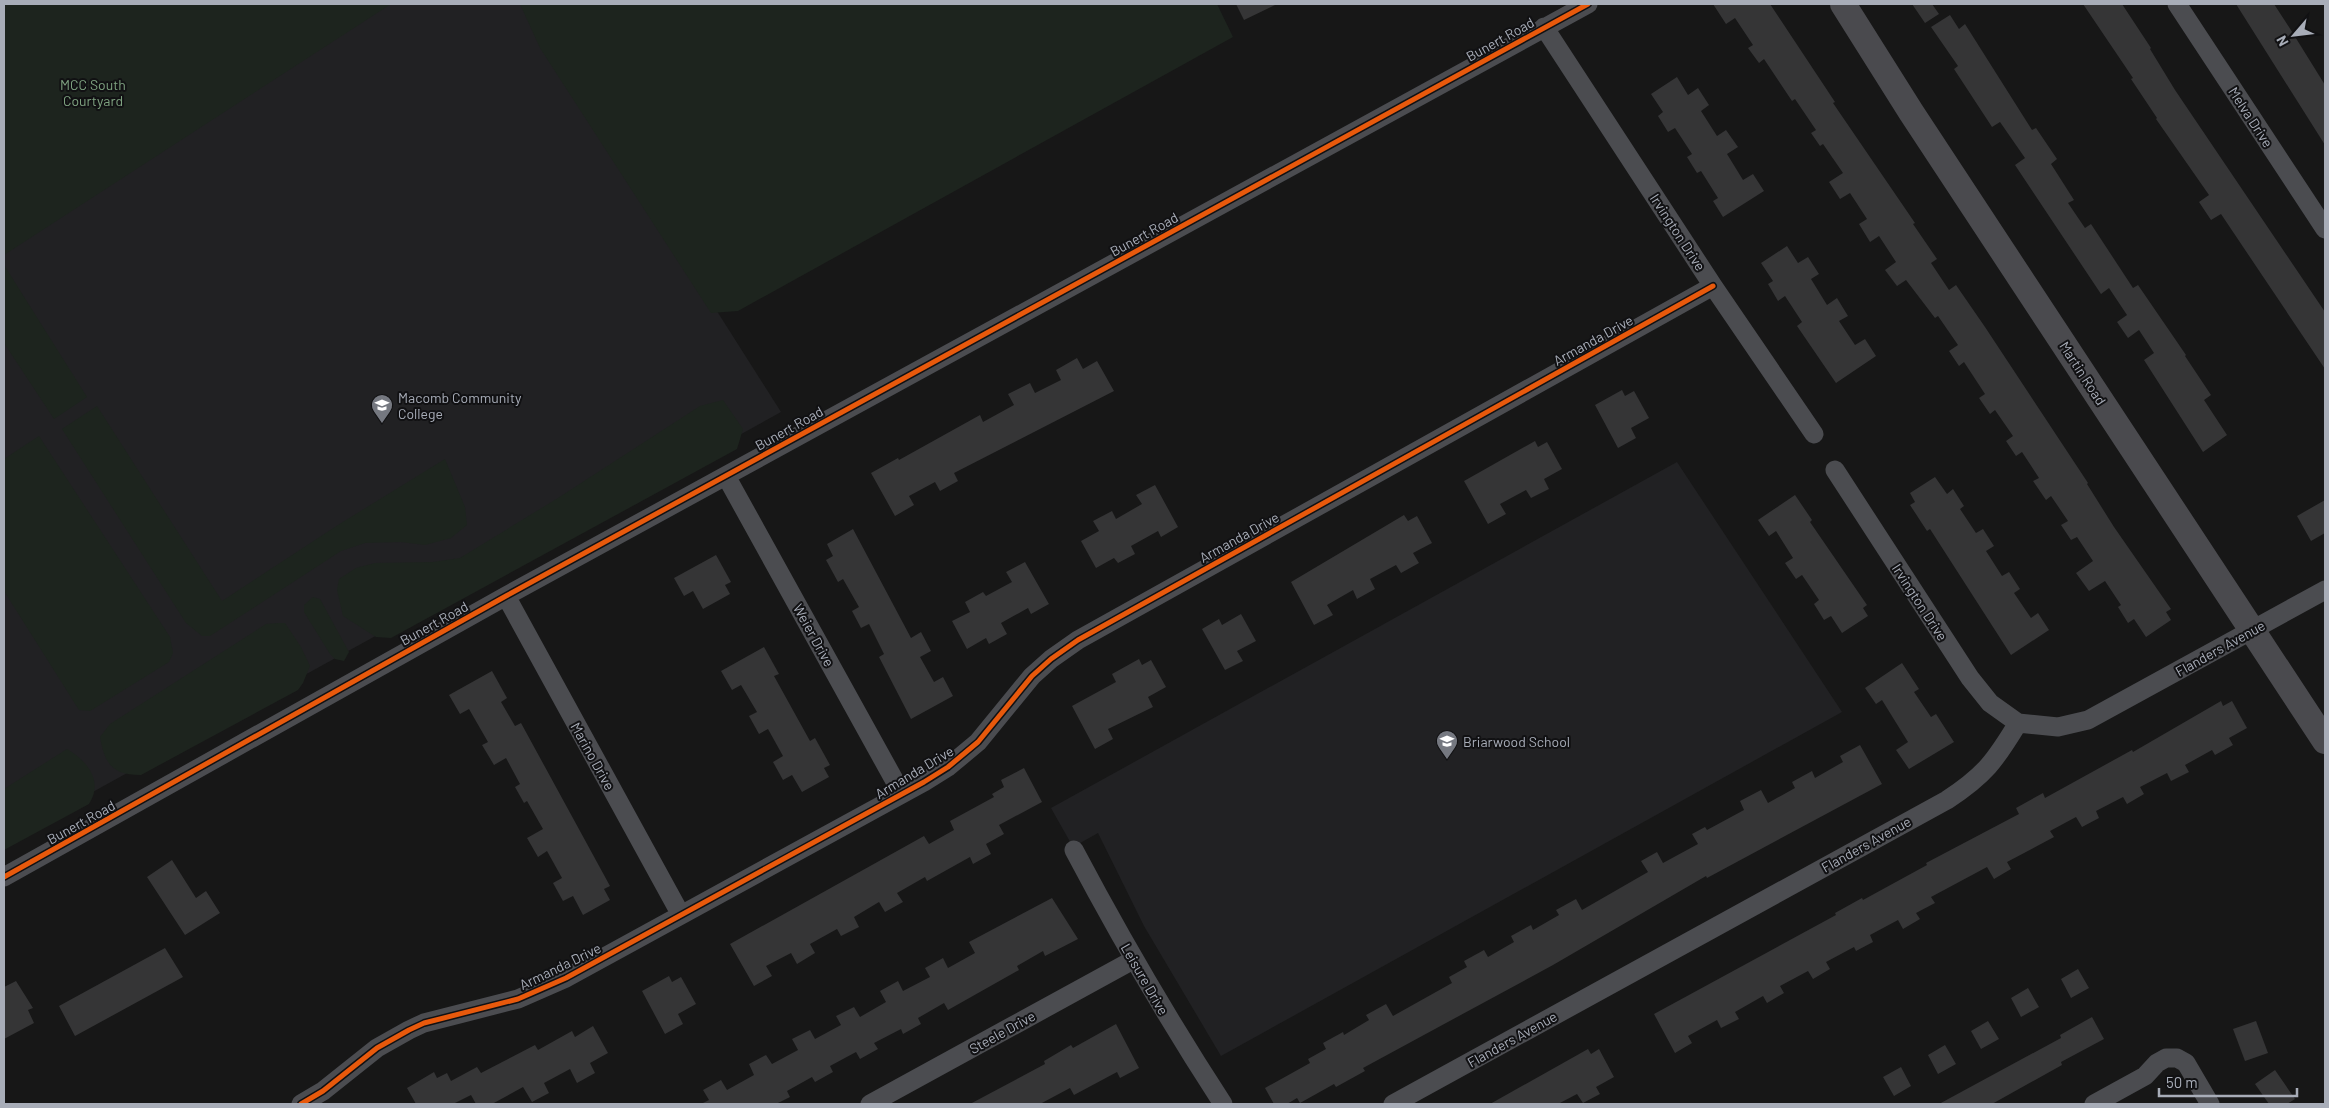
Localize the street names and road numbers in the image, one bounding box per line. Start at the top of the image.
street label: Bunert Road [1463,13,1537,65]
street label: Melva Drive [2225,84,2277,150]
street label: Irvington Drive [1647,190,1709,274]
street label: Bunert Road [1107,208,1181,260]
street label: Armanda Drive [1550,311,1636,369]
street label: Martin Road [2056,338,2110,408]
street label: Bunert Road [752,402,826,454]
street label: Armanda Drive [1196,508,1282,566]
street label: Irvington Drive [1889,560,1951,644]
street label: Bunert Road [397,597,471,649]
street label: Weier Drive [790,601,838,669]
street label: Flanders Avenue [2172,616,2268,680]
street label: Marino Drive [567,719,619,793]
street label: Armanda Drive [872,742,956,802]
street label: Bunert Road [44,796,118,848]
street label: Flanders Avenue [1818,812,1914,876]
street label: Armanda Drive [516,939,604,993]
street label: Leisure Drive [1118,940,1172,1018]
street label: Steele Drive [966,1007,1038,1057]
street label: Flanders Avenue [1464,1007,1560,1071]

